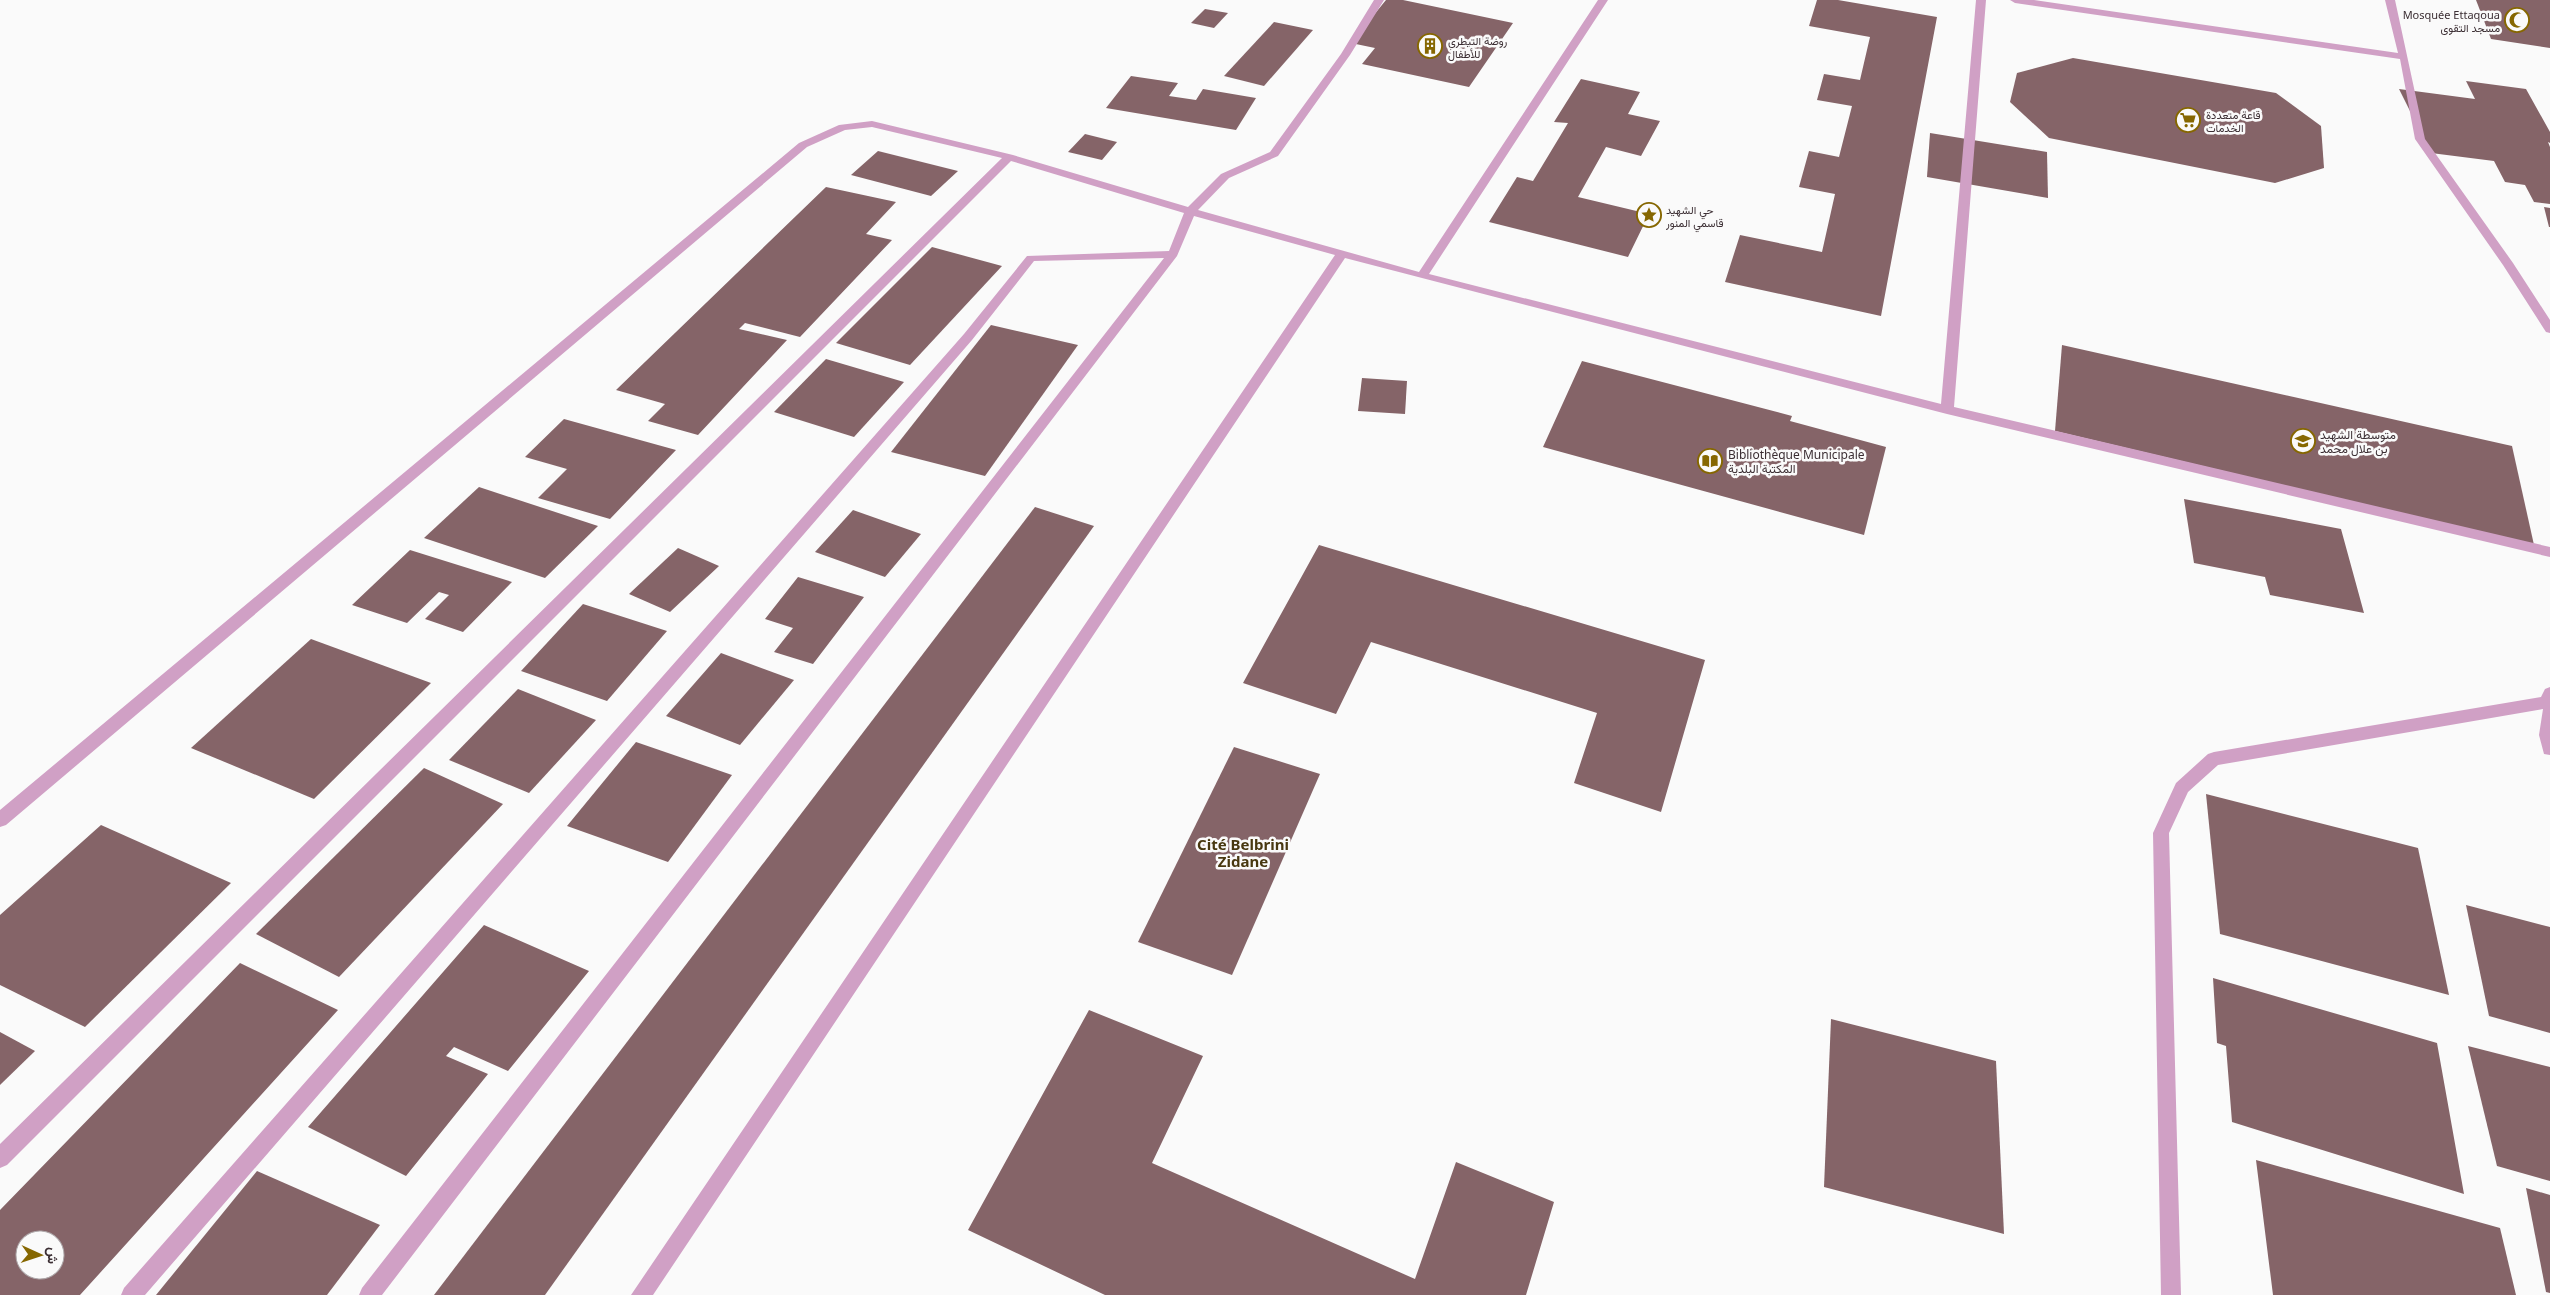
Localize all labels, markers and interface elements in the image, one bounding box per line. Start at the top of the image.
place label: Mosquée Ettaqoua مسجد التقوى [2403,7,2500,35]
mosque icon: Mosquée Ettaqoua مسجد التقوى [2504,7,2530,33]
building icon: روضة التيطري للأطفال [1417,33,1443,59]
place label: روضة التيطري للأطفال [1448,33,1508,61]
supermarket icon: قاعة متعددة الخدمات [2175,107,2201,133]
place label: قاعة متعددة الخدمات [2206,107,2261,135]
place icon: حي الشهيد قاسمي المنور [1636,202,1662,228]
place label: حي الشهيد قاسمي المنور [1665,202,1723,233]
place label: متوسطة الشهيد بن علال محمد [2320,426,2396,457]
school or university icon: متوسطة الشهيد بن علال محمد [2290,428,2316,454]
place label: Bibliothèque Municipale المكتبة البلدية [1728,446,1865,477]
library icon: Bibliothèque Municipale المكتبة البلدية [1697,448,1723,474]
district label: Cité Belbrini Zidane [1197,834,1289,871]
north arrow [15,1230,65,1280]
text: ش [44,1247,63,1265]

